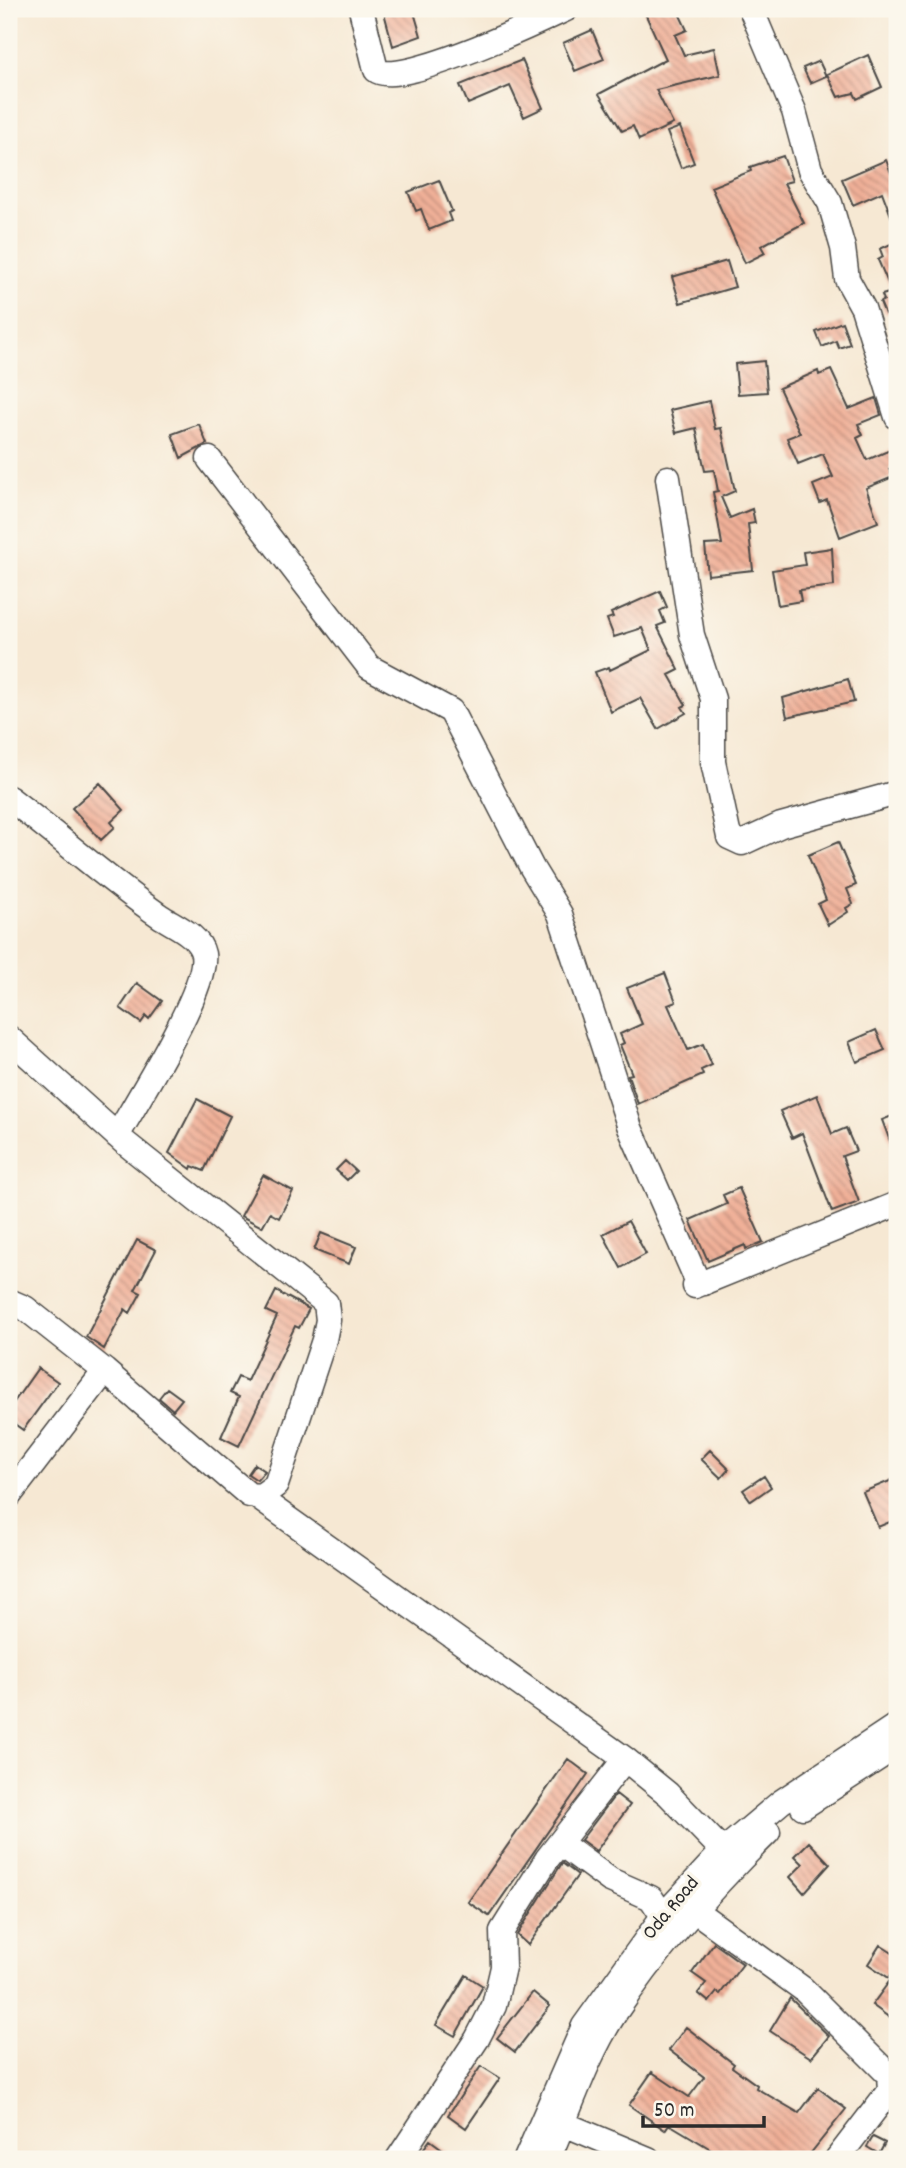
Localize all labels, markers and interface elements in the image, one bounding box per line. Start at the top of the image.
street label: Oda Road [636,1870,708,1948]
scale bar [643,2084,764,2128]
text: 50 m [654,2097,694,2127]

